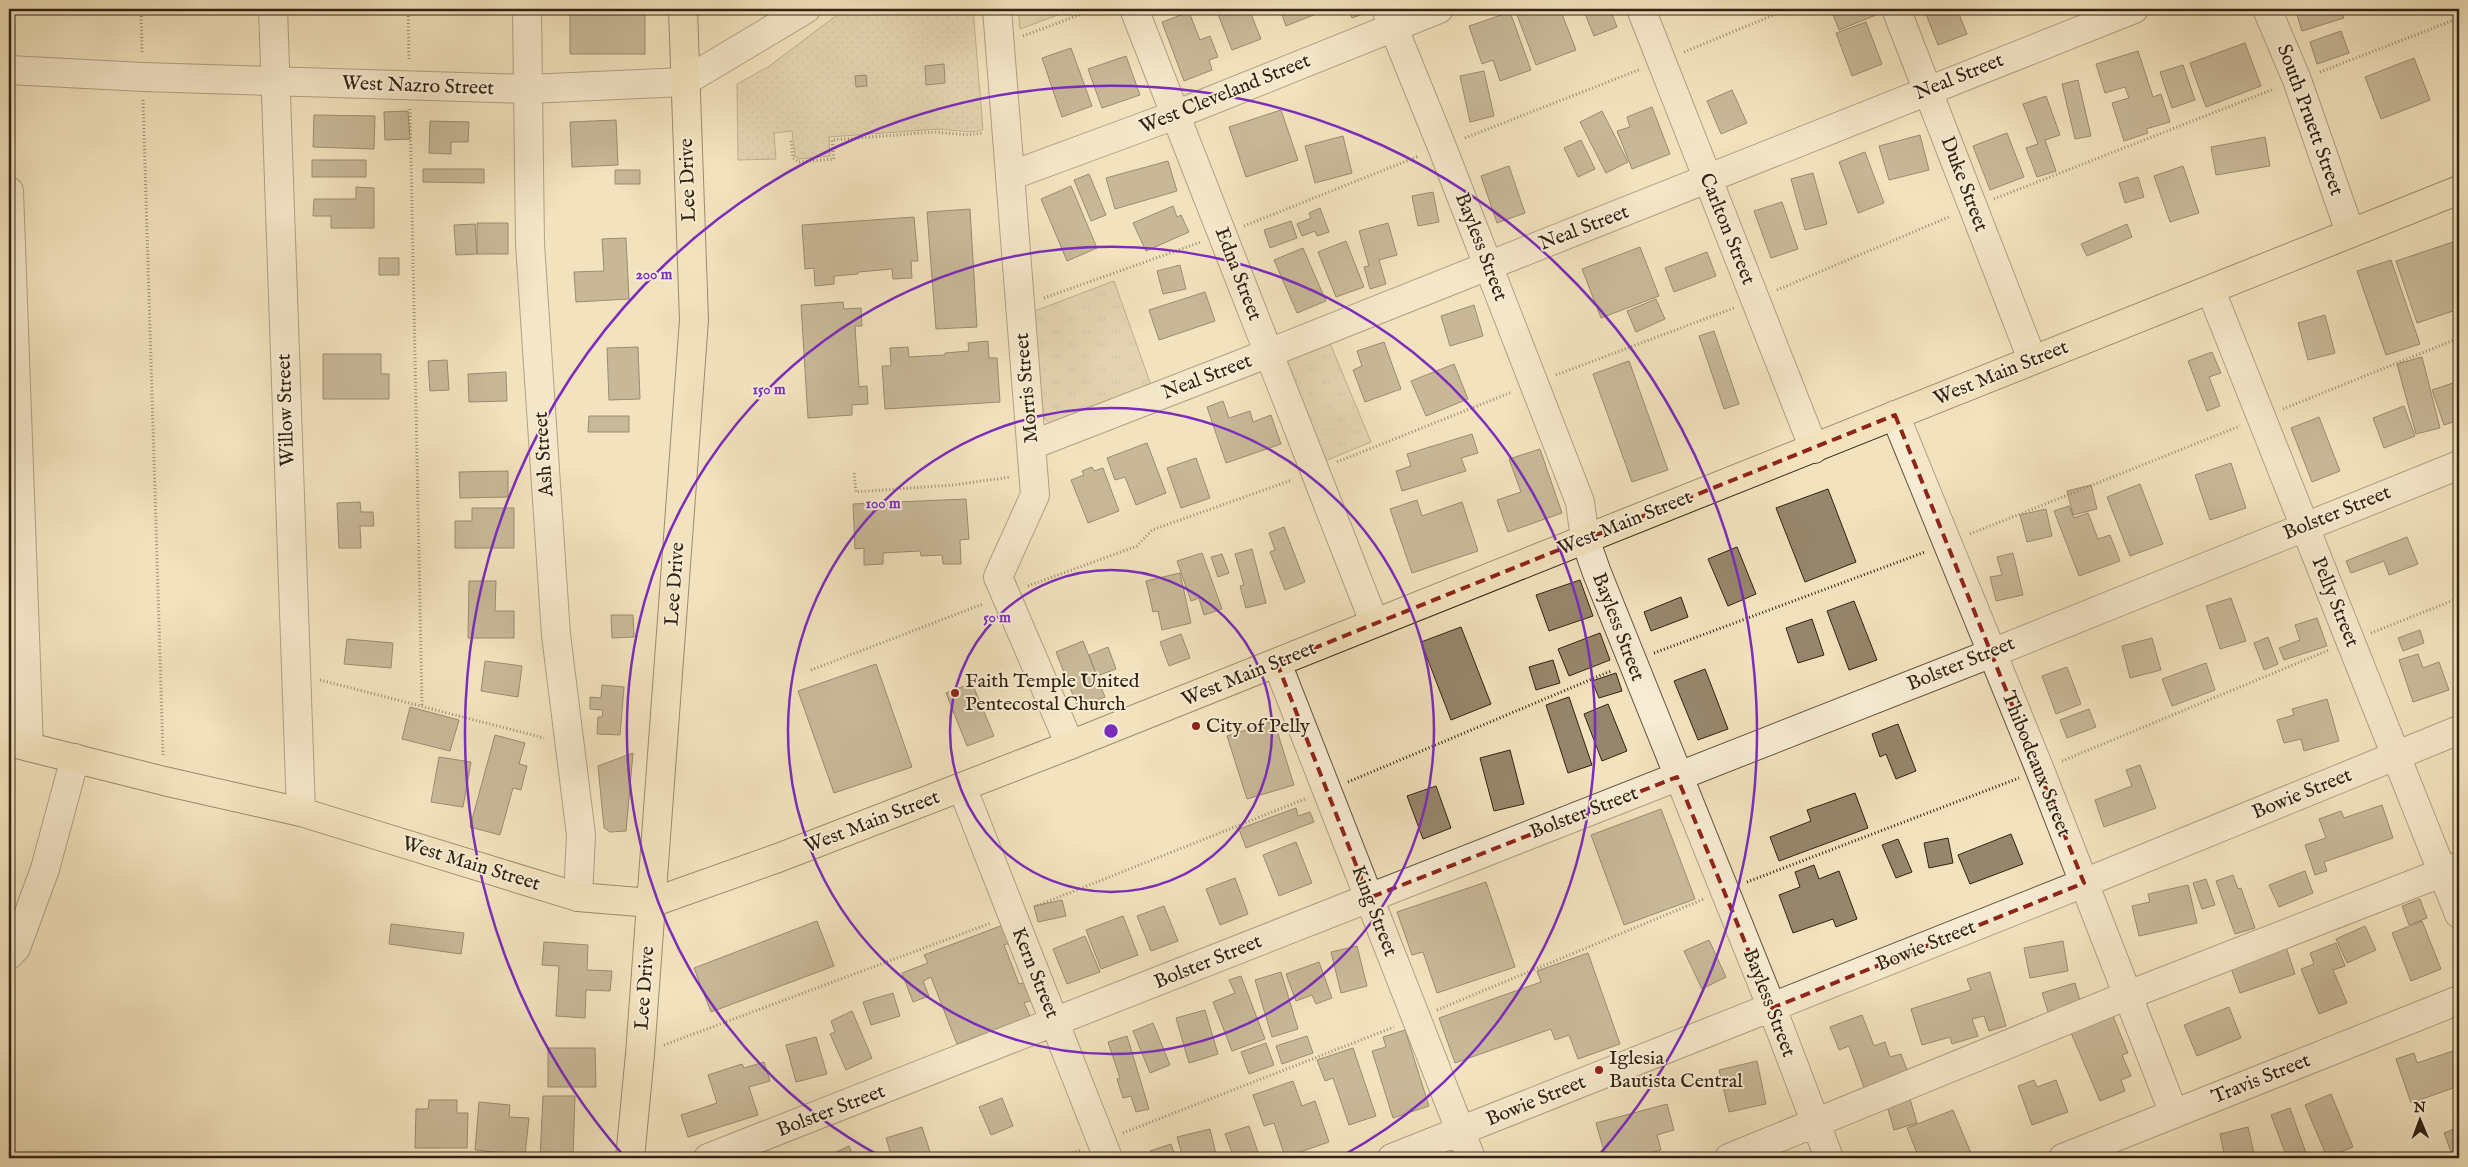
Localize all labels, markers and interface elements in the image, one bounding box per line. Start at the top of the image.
street label: South Pruett Street [2271,41,2349,199]
street label: West Cleveland Street [1136,48,1314,140]
street label: Neal Street [1911,48,2007,106]
street label: West Nazro Street [341,71,495,101]
street label: Duke Street [1934,133,1994,235]
street label: Lee Drive [674,138,702,222]
street label: Carlton Street [1693,170,1761,289]
street label: Bayless Street [1449,189,1513,305]
street label: Neal Street [1536,199,1633,257]
street label: Edna Street [1209,224,1267,324]
text: 200 m [636,265,673,284]
street label: Morris Street [1010,332,1044,444]
street label: West Main Street [1930,335,2072,411]
street label: Neal Street [1159,348,1256,406]
street label: Willow Street [272,353,300,467]
text: 150 m [752,380,786,399]
street label: Ash Street [529,410,560,498]
street label: Bolster Street [2280,480,2395,546]
street label: West Main Street [1554,485,1696,561]
text: 100 m [865,494,901,513]
street label: Lee Drive [660,541,690,627]
street label: Pelly Street [2306,553,2364,651]
street label: Bayless Street [1586,569,1650,685]
text: 50 m [983,608,1011,627]
street label: Bolster Street [1904,631,2019,697]
street label: West Main Street [1178,636,1320,712]
place label: Faith Temple United Pentecostal Church [965,669,1140,717]
marker: Faith Temple United Pentecostal Church [949,687,961,699]
street label: Thibodeaux Street [1995,688,2077,841]
place label: City of Pelly [1206,714,1310,739]
marker: City of Pelly [1190,720,1202,732]
centre of rings [1102,722,1120,740]
street label: Bowie Street [2248,763,2356,825]
street label: Bolster Street [1526,781,1642,845]
street label: West Main Street [801,785,943,859]
street label: West Main Street [399,831,543,897]
street label: King Street [1345,862,1403,960]
street label: Bowie Street [1872,915,1980,977]
street label: Kern Street [1005,924,1065,1022]
street label: Bolster Street [1151,929,1266,995]
street label: Lee Drive [630,945,660,1031]
street label: Bayless Street [1737,945,1801,1061]
place label: Iglesia Bautista Central [1609,1046,1743,1094]
street label: Travis Street [2208,1048,2314,1110]
marker: Iglesia Bautista Central [1593,1064,1605,1076]
street label: Bowie Street [1482,1070,1590,1132]
street label: Bolster Street [773,1079,889,1143]
north arrow [2396,1094,2446,1144]
text: N [2413,1099,2426,1117]

